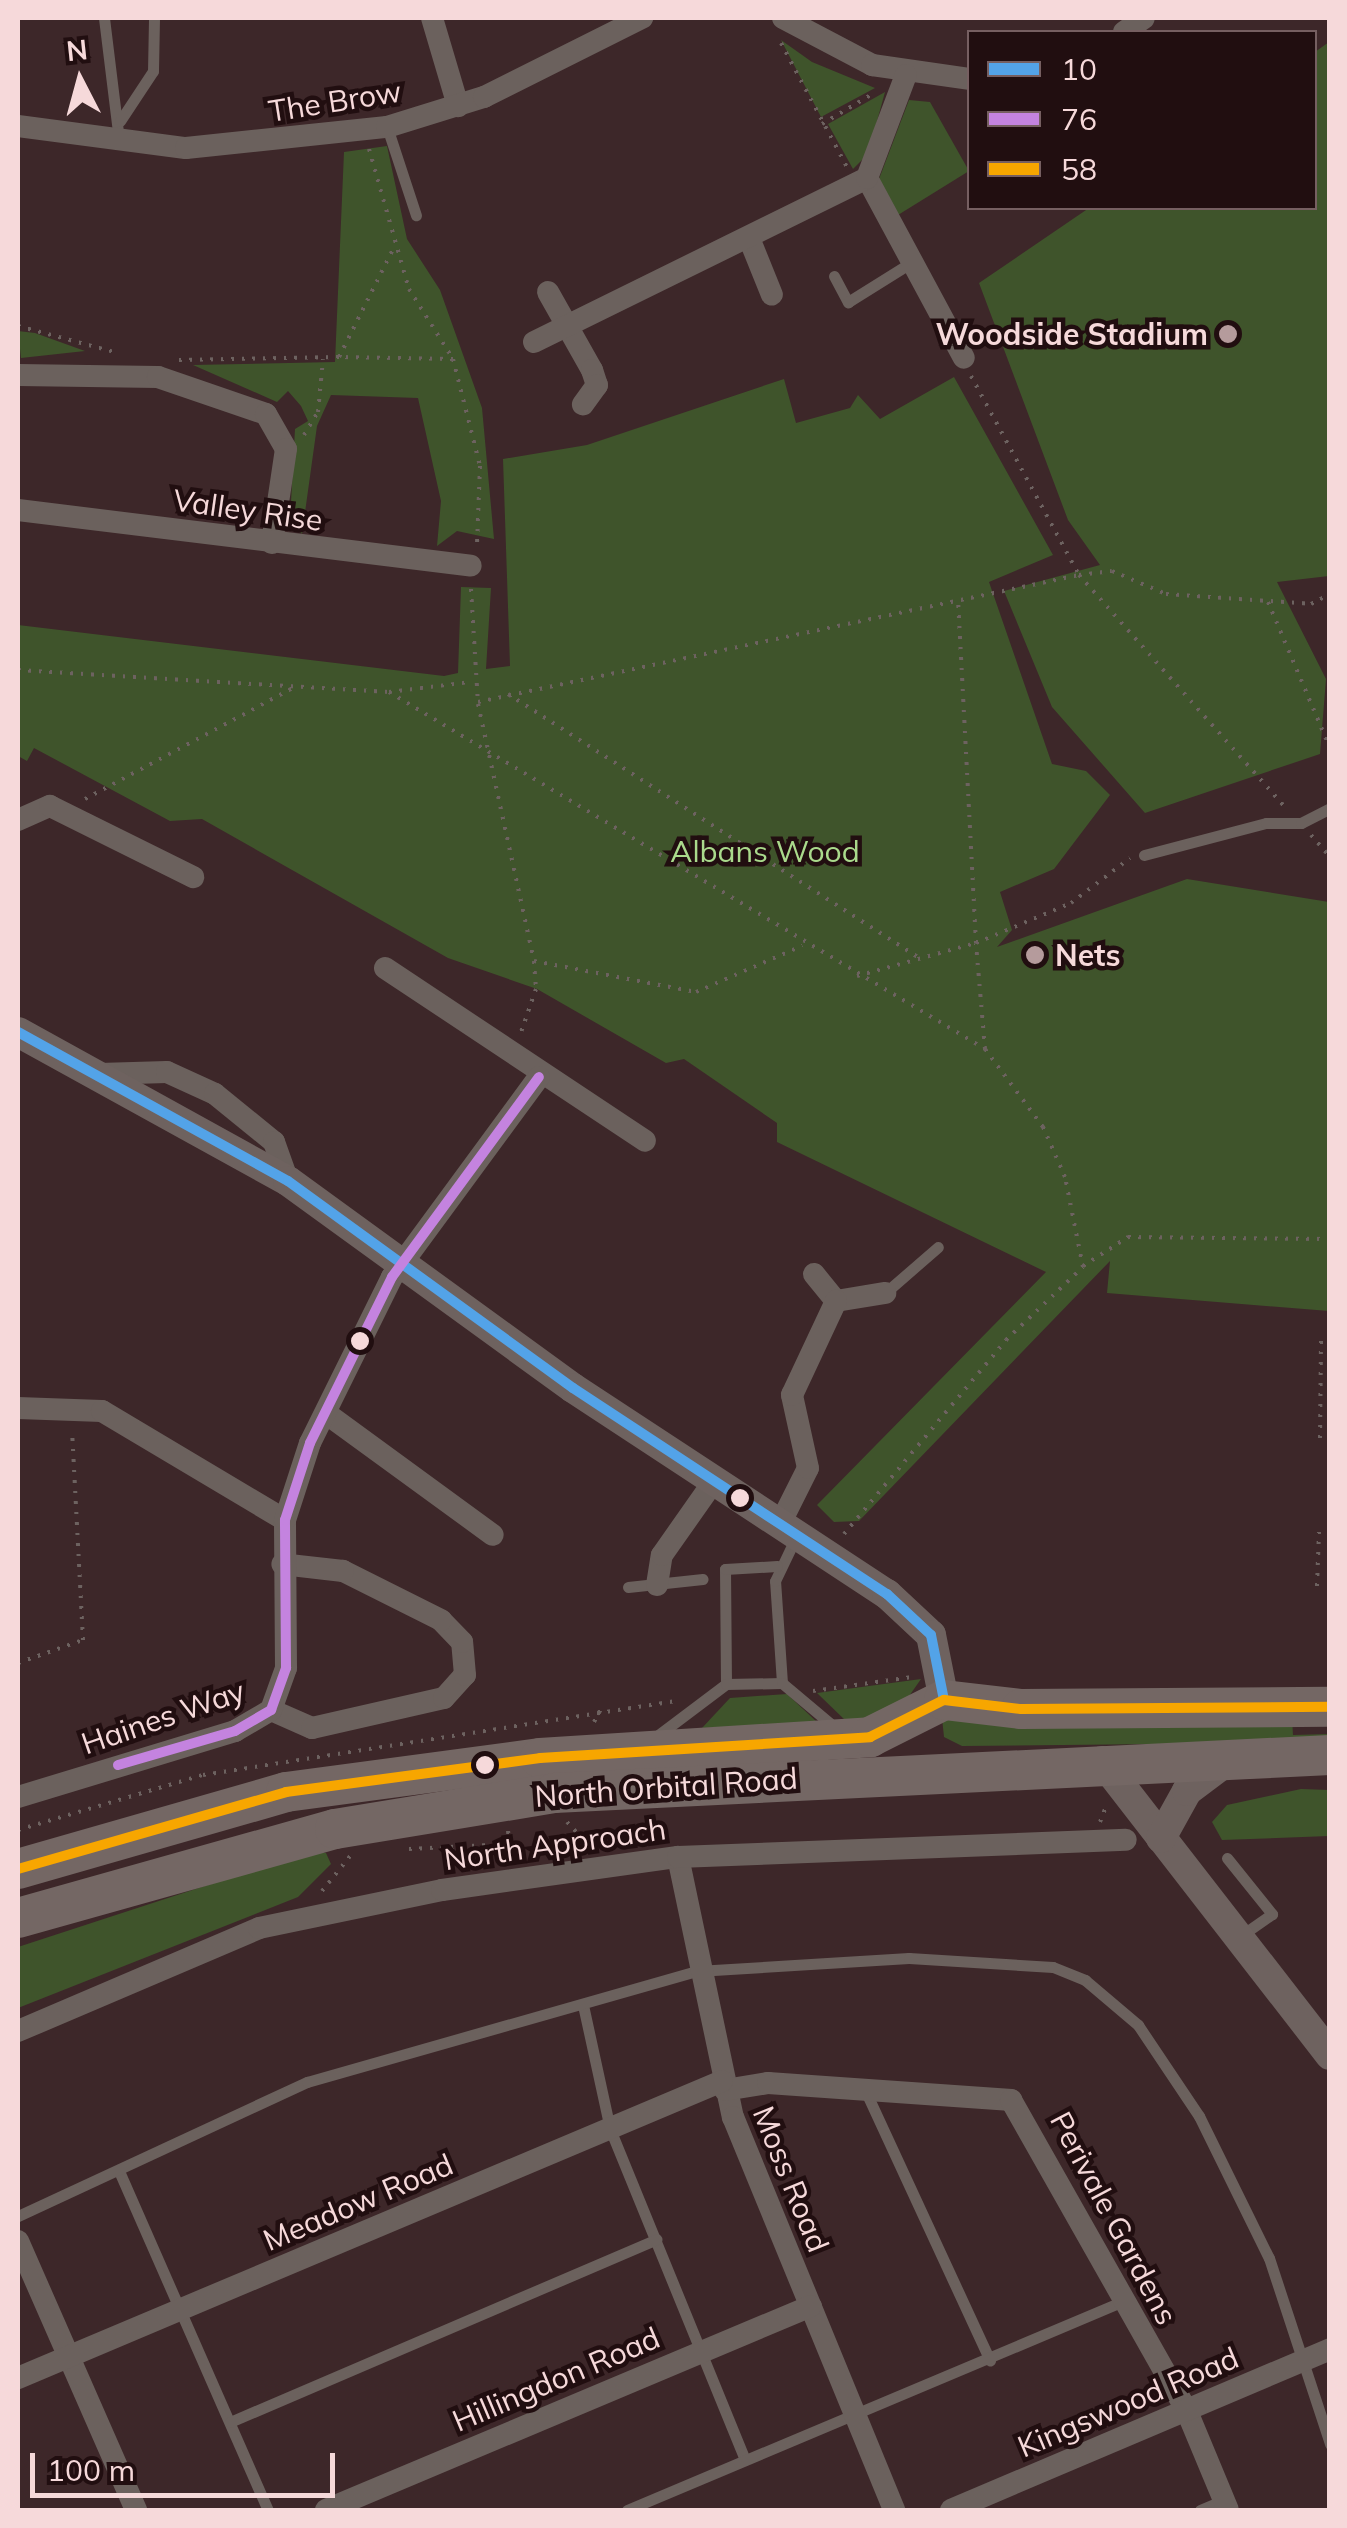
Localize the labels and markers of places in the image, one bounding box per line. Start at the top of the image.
place label: Woodside Stadium [936,316,1208,352]
marker: Woodside Stadium [1217,323,1239,345]
place label: Nets [1055,937,1120,973]
marker: Nets [1024,944,1046,966]
unlabelled marker [350,1331,370,1351]
unlabelled marker [730,1488,750,1508]
unlabelled marker [475,1755,495,1775]

